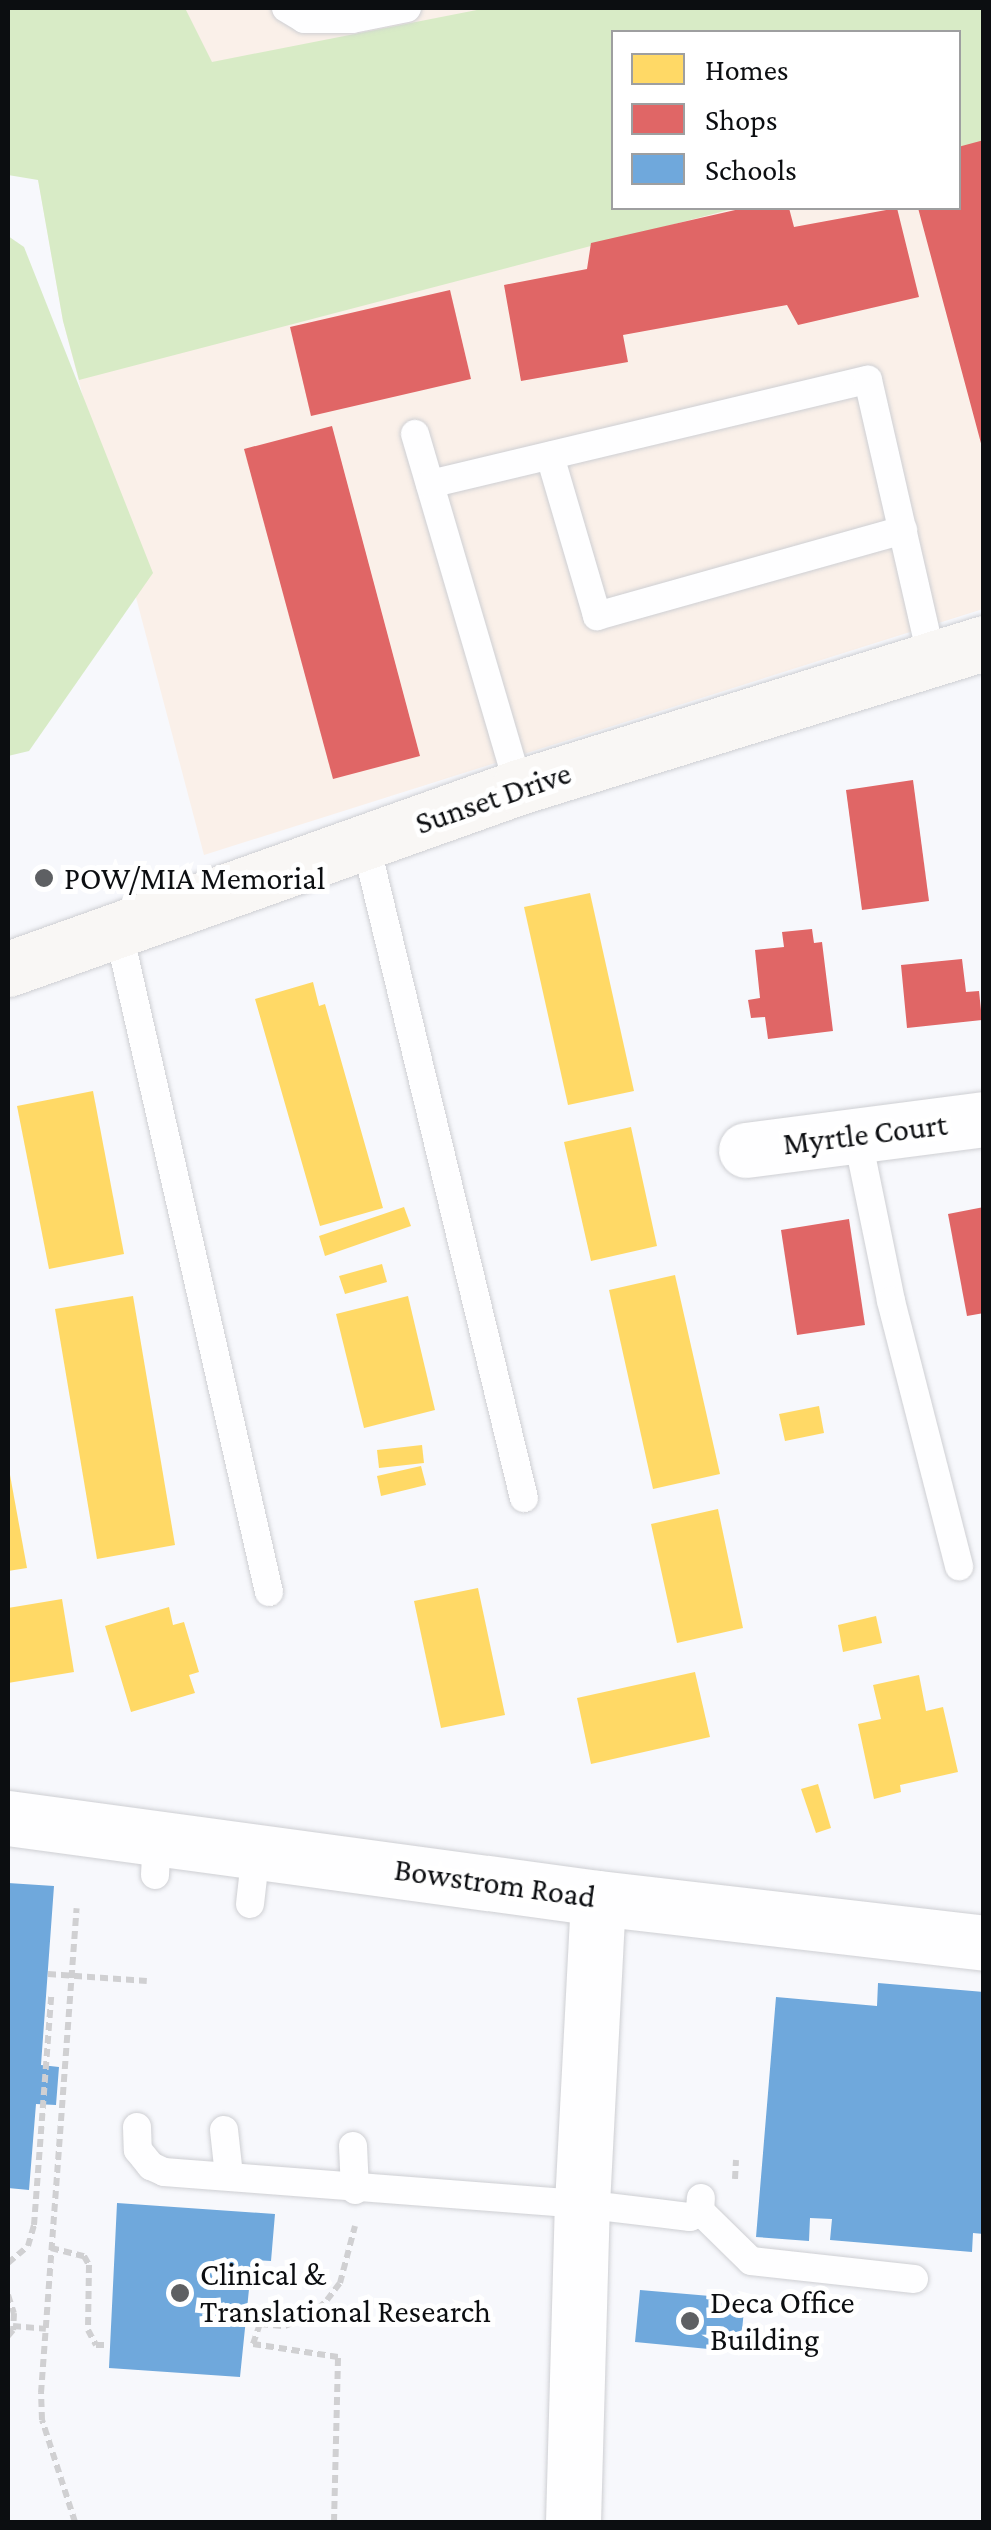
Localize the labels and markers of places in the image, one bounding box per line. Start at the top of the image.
place label: POW/MIA Memorial [64,859,325,897]
marker: POW/MIA Memorial [33,867,55,889]
place label: Clinical & Translational Research [200,2256,491,2331]
marker: Clinical & Translational Research [169,2282,191,2304]
place label: Deca Office Building [710,2284,855,2359]
marker: Deca Office Building [679,2310,701,2332]

